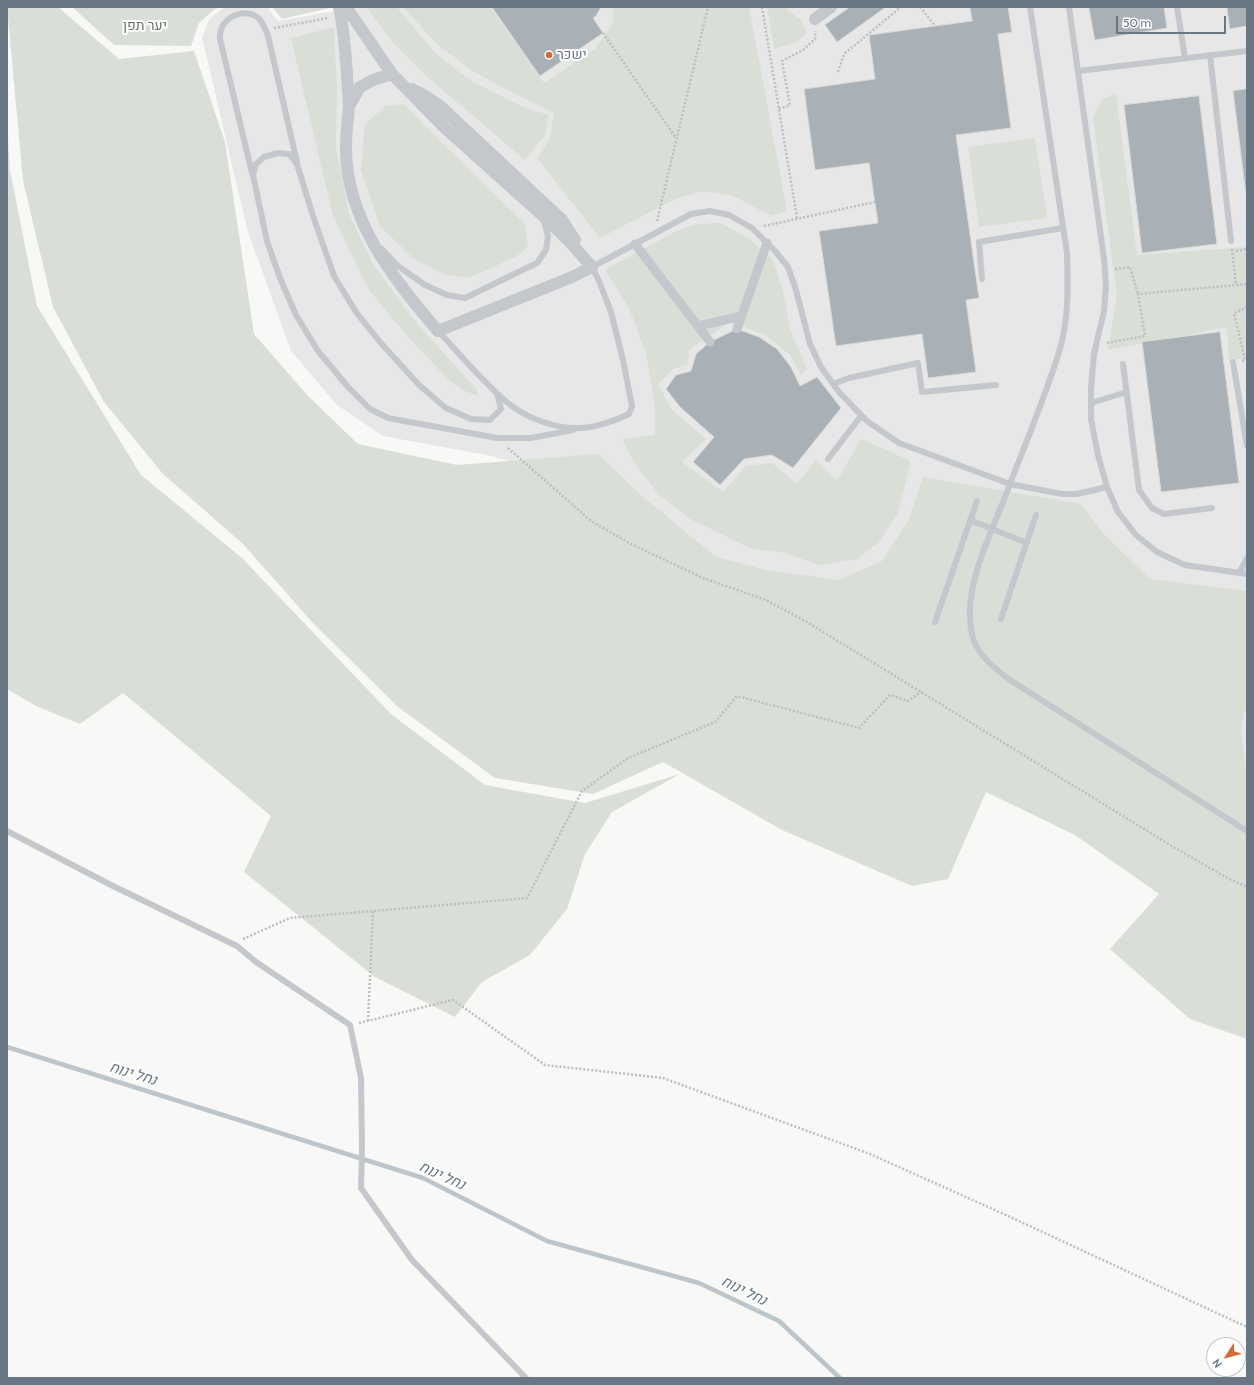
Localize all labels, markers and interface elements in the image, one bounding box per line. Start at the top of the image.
scale bar [1118,8,1228,34]
text: 50 m [1123,15,1151,30]
park label: יער תפן [123,18,167,34]
place label: ישכר [557,47,587,63]
marker: ישכר [544,50,554,60]
water label: נחל ינוח [107,1058,159,1090]
water label: נחל ינוח [416,1158,468,1194]
water label: נחל ינוח [718,1272,770,1310]
north arrow [1206,1337,1246,1377]
text: N [1209,1356,1225,1371]

